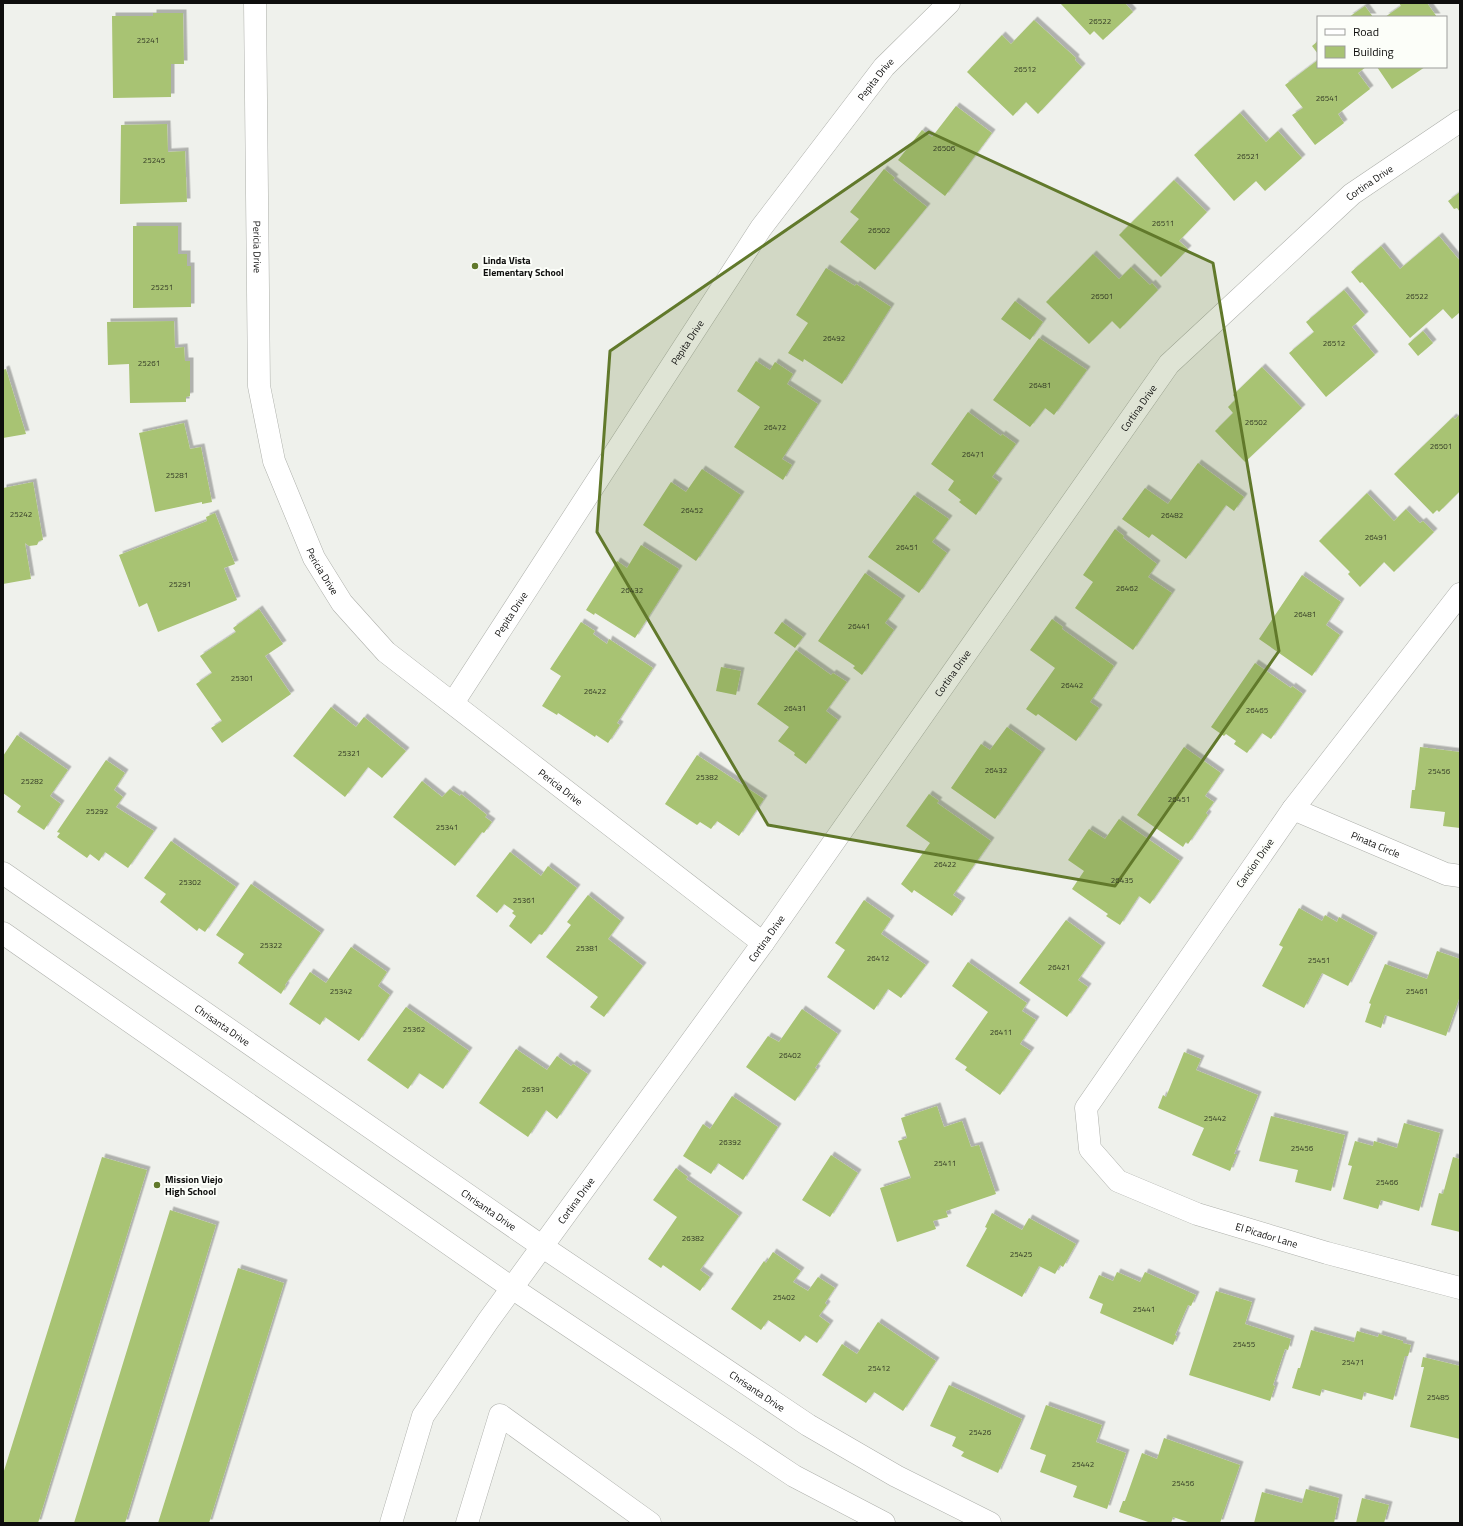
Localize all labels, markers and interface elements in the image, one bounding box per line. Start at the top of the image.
house number: 26522 [1089,15,1111,27]
legend [1317,16,1447,68]
text: Road [1353,22,1379,41]
house number: 25241 [137,34,159,46]
text: Building [1353,42,1394,61]
street label: Pepita Drive [854,54,897,104]
house number: 26512 [1014,63,1036,75]
house number: 26541 [1316,92,1338,104]
house number: 26506 [933,142,956,154]
house number: 26521 [1237,150,1259,162]
house number: 25245 [143,154,166,166]
street label: Cortina Drive [1342,161,1396,204]
house number: 26511 [1152,217,1174,229]
street label: Pericia Drive [250,221,265,273]
house number: 26502 [868,224,890,236]
place label: Linda Vista Elementary School [483,253,564,280]
marker: Linda Vista Elementary School [470,261,480,271]
house number: 25251 [151,281,173,293]
house number: 26501 [1091,290,1113,302]
house number: 26522 [1406,290,1428,302]
street label: Pepita Drive [667,317,707,368]
house number: 26492 [823,332,845,344]
house number: 26512 [1323,337,1345,349]
house number: 25261 [138,357,160,369]
house number: 26481 [1029,379,1051,391]
street label: Cortina Drive [1117,381,1160,434]
house number: 26502 [1245,416,1267,428]
house number: 26472 [764,421,786,433]
house number: 26501 [1430,440,1452,452]
house number: 26471 [962,448,984,460]
house number: 25281 [166,469,188,481]
house number: 26452 [681,504,703,516]
house number: 25242 [10,508,32,520]
house number: 26482 [1161,509,1183,521]
house number: 26491 [1365,531,1387,543]
house number: 26451 [896,541,918,553]
street label: Pericia Drive [303,545,342,597]
house number: 25291 [169,578,191,590]
house number: 26462 [1116,582,1138,594]
house number: 26432 [621,584,643,596]
street label: Pepita Drive [490,589,531,640]
house number: 26481 [1294,608,1316,620]
house number: 26441 [848,620,870,632]
street label: Cortina Drive [931,646,974,700]
house number: 25301 [231,672,253,684]
house number: 26442 [1061,679,1083,691]
house number: 26422 [584,685,606,697]
house number: 26431 [784,702,806,714]
house number: 26465 [1246,704,1269,716]
house number: 25321 [338,747,360,759]
house number: 26432 [985,764,1007,776]
street label: Pericia Drive [535,765,586,809]
house number: 25456 [1428,765,1451,777]
house number: 25382 [696,771,718,783]
house number: 25282 [21,775,43,787]
house number: 26451 [1168,793,1190,805]
house number: 25292 [86,805,108,817]
house number: 25341 [436,821,458,833]
street label: Pinata Circle [1349,827,1403,861]
street label: Cancion Drive [1232,835,1278,891]
house number: 26422 [934,858,956,870]
house number: 26435 [1111,874,1134,886]
house number: 25302 [179,876,201,888]
house number: 25361 [513,894,535,906]
street label: Cortina Drive [744,912,788,965]
house number: 25322 [260,939,282,951]
house number: 25381 [576,942,598,954]
house number: 26412 [867,952,889,964]
house number: 25451 [1308,954,1330,966]
house number: 26421 [1048,961,1070,973]
house number: 25342 [330,985,352,997]
house number: 25461 [1406,985,1428,997]
street label: Chrisanta Drive [192,1001,253,1049]
house number: 25362 [403,1023,425,1035]
house number: 26411 [990,1026,1012,1038]
house number: 26402 [779,1049,801,1061]
house number: 26391 [522,1083,544,1095]
house number: 25442 [1204,1112,1226,1124]
house number: 26392 [719,1136,741,1148]
house number: 25456 [1291,1142,1314,1154]
house number: 25411 [934,1157,956,1169]
place label: Mission Viejo High School [165,1172,223,1199]
street label: Cortina Drive [554,1174,598,1227]
house number: 25466 [1376,1176,1399,1188]
marker: Mission Viejo High School [152,1180,162,1190]
street label: Chrisanta Drive [458,1185,519,1234]
street label: El Picador Lane [1234,1219,1300,1251]
house number: 26382 [682,1232,704,1244]
house number: 25425 [1010,1248,1033,1260]
house number: 25402 [773,1291,795,1303]
house number: 25441 [1133,1303,1155,1315]
house number: 25455 [1233,1338,1256,1350]
house number: 25471 [1342,1356,1364,1368]
house number: 25412 [868,1362,890,1374]
street label: Chrisanta Drive [726,1367,788,1415]
house number: 25485 [1427,1391,1450,1403]
house number: 25426 [969,1426,992,1438]
house number: 25442 [1072,1458,1094,1470]
house number: 25456 [1172,1477,1195,1489]

